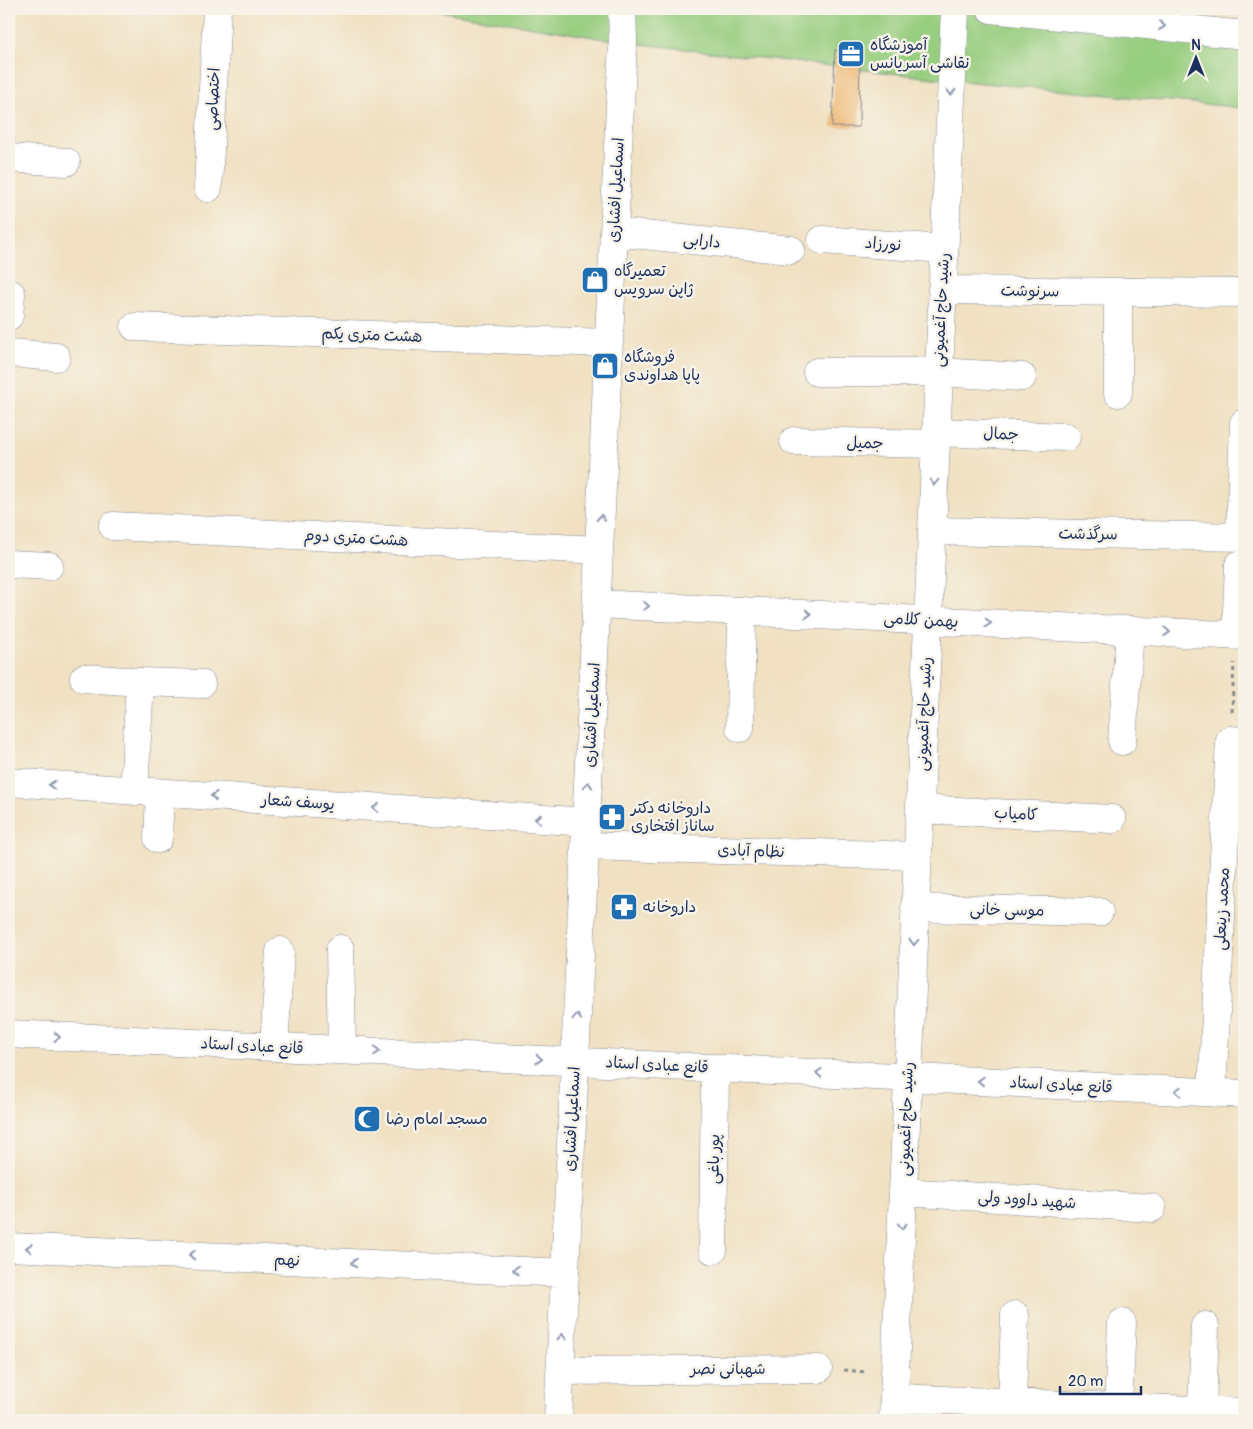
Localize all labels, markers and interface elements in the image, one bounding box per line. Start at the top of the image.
one-way arrow [1158,20,1166,31]
north arrow [1170,32,1220,82]
place label: آموزشگاه نقاشی آسریانس [870,35,970,73]
text: N [1191,37,1201,54]
office icon: آموزشگاه نقاشی آسریانس [836,39,866,69]
street label: اختصاصی [201,67,225,131]
one-way arrow [945,89,956,97]
street label: اسماعیل افشاری [603,137,629,243]
street label: دارابی [682,229,722,253]
street label: نورزاد [864,233,902,255]
street label: رشید حاج آغمیونی [928,252,954,368]
place label: تعمیرگاه ژاپن سرویس [614,261,694,299]
shop icon: تعمیرگاه ژاپن سرویس [580,265,610,295]
street label: سرنوشت [1000,280,1060,302]
street label: هشت متری یکم [321,323,423,349]
place label: فروشگاه پاپا هداوندی [624,347,700,385]
shop icon: فروشگاه پاپا هداوندی [590,351,620,381]
street label: جمال [983,423,1019,445]
street label: جمیل [846,433,884,453]
one-way arrow [929,478,939,486]
one-way arrow [596,513,606,521]
street label: سرگذشت [1058,523,1118,545]
street label: هشت متری دوم [303,525,409,553]
one-way arrow [642,601,650,612]
street label: بهمن کلامی [883,608,959,632]
one-way arrow [804,609,812,620]
one-way arrow [984,618,992,629]
one-way arrow [1164,627,1172,638]
street label: رشید حاج آغمیونی [912,656,936,772]
street label: اسماعیل افشاری [579,662,605,768]
one-way arrow [47,780,55,791]
one-way arrow [583,780,594,788]
street label: یوسف شعار [259,789,335,815]
one-way arrow [209,791,217,802]
place label: داروخانه دكتر ساناز افتخارى [629,798,715,836]
one-way arrow [372,802,380,813]
pharmacy icon: داروخانه دكتر ساناز افتخارى [597,802,627,832]
street label: کامیاب [994,803,1039,825]
one-way arrow [534,814,542,825]
street label: نظام آبادی [717,840,785,864]
street label: محمد زینعلی [1210,867,1234,951]
pharmacy icon: داروخانه [609,892,639,922]
place label: داروخانه [643,897,696,917]
street label: موسی خانی [970,899,1044,921]
one-way arrow [908,938,919,946]
one-way arrow [572,1013,583,1021]
one-way arrow [54,1031,62,1042]
street label: قانع عبادی استاد [200,1033,304,1060]
one-way arrow [373,1046,381,1057]
street label: قانع عبادی استاد [605,1052,709,1079]
one-way arrow [536,1054,544,1064]
street label: رشید حاج آغمیونی [894,1061,918,1177]
street label: اسماعیل افشاری [559,1066,585,1172]
one-way arrow [814,1068,822,1078]
street label: قانع عبادی استاد [1009,1072,1113,1099]
one-way arrow [977,1075,985,1086]
one-way arrow [1174,1085,1182,1096]
mosque icon: مسجد امام رضا [352,1104,382,1134]
place label: مسجد امام رضا [386,1109,488,1131]
street label: پور باغی [704,1134,724,1184]
street label: شهید داوود ولی [977,1187,1077,1213]
one-way arrow [896,1223,907,1231]
one-way arrow [25,1243,33,1253]
street label: نهم [273,1249,301,1273]
one-way arrow [188,1250,196,1261]
one-way arrow [350,1257,358,1268]
one-way arrow [512,1265,520,1276]
one-way arrow [557,1332,568,1340]
street label: شهبانی نصر [688,1359,766,1379]
scale bar [1060,1364,1142,1396]
text: 20 m [1068,1372,1103,1391]

